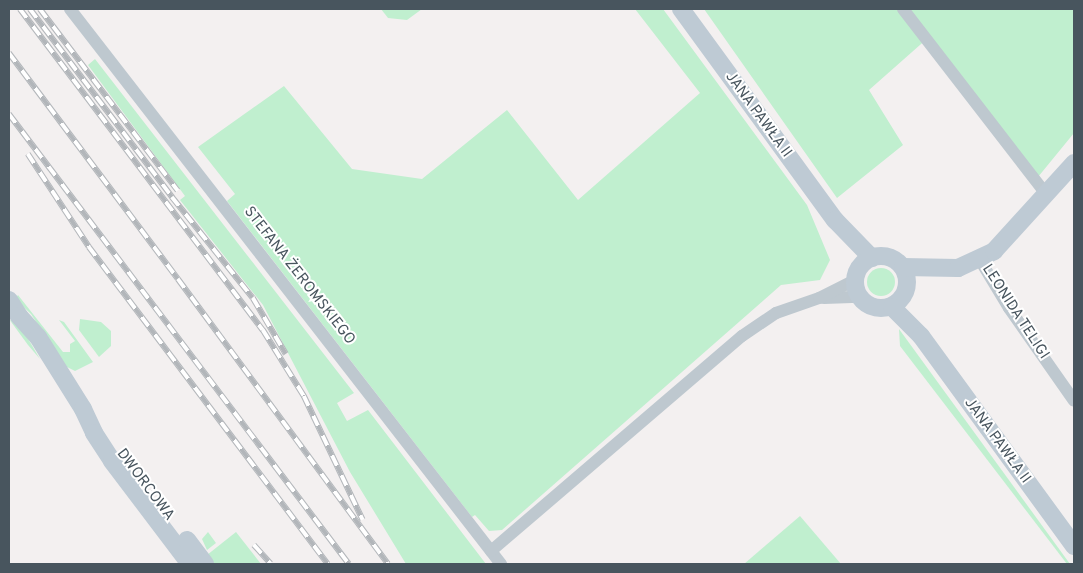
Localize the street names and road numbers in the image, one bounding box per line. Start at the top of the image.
street label: JANA PAWŁA II [721,68,795,162]
street label: STEFANA ŻEROMSKIEGO [239,203,359,349]
street label: LEONIDA TELIGI [977,261,1053,363]
street label: JANA PAWŁA II [960,394,1034,488]
street label: DWORCOWA [112,446,178,524]

